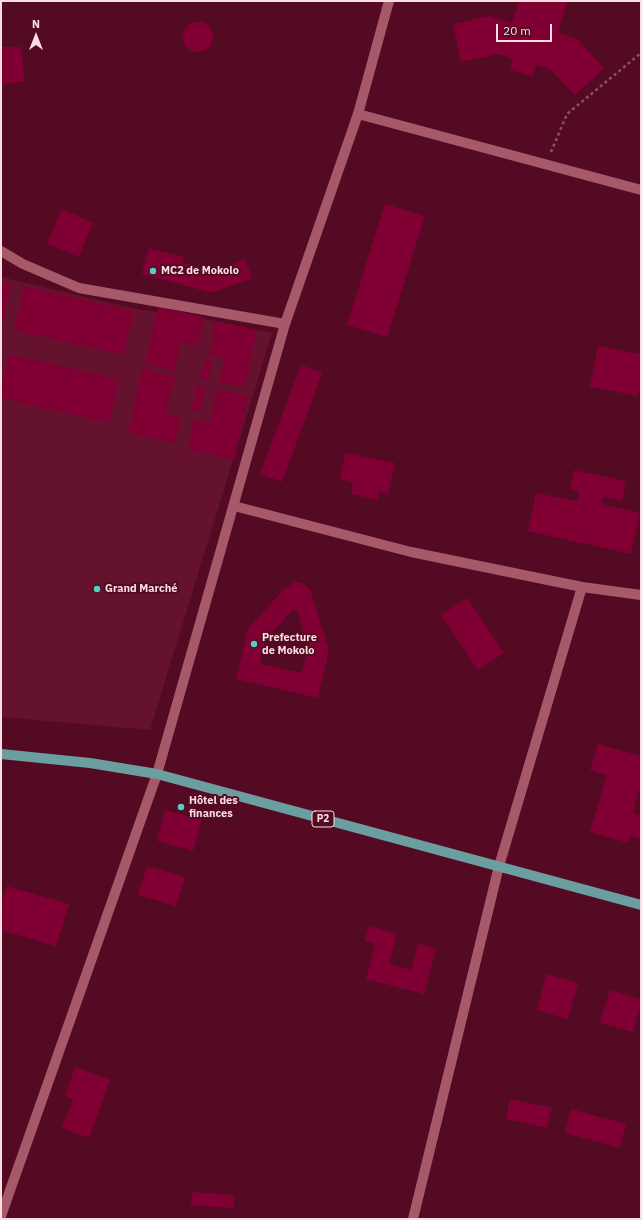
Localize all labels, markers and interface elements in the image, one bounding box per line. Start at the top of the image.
north arrow [16,16,56,56]
scale bar [498,16,554,42]
text: N [32,17,40,31]
text: 20 m [503,23,531,38]
place label: MC2 de Mokolo [161,264,239,278]
marker: MC2 de Mokolo [148,266,158,276]
place label: Grand Marché [105,582,177,596]
marker: Grand Marché [92,584,102,594]
place label: Prefecture de Mokolo [262,631,317,657]
marker: Prefecture de Mokolo [249,639,259,649]
place label: Hôtel des finances [189,794,238,820]
marker: Hôtel des finances [176,802,186,812]
road number: P2 [312,811,334,827]

